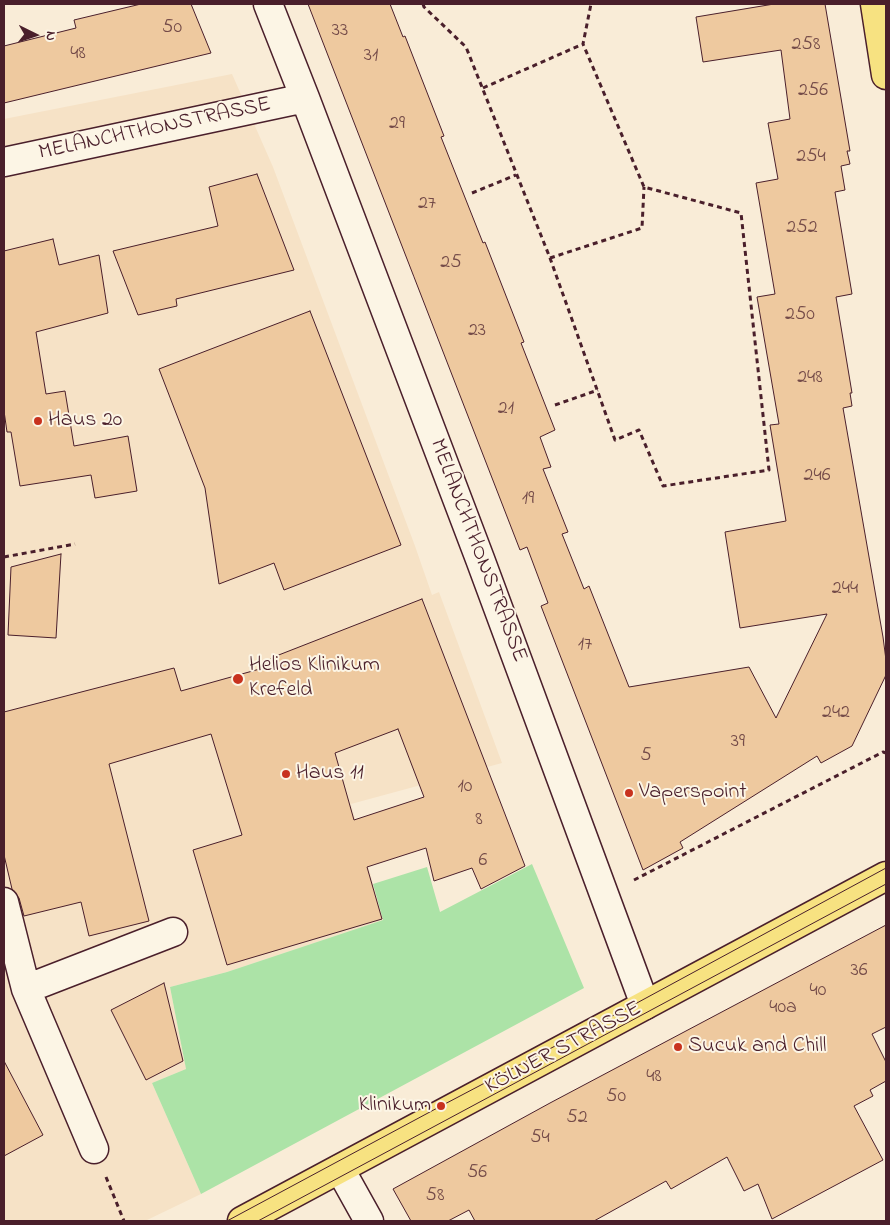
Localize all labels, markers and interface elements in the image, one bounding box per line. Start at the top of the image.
north arrow [10,10,60,60]
house number: 50 [162,17,182,41]
house number: 33 [332,20,348,44]
text: N [40,31,61,42]
house number: 258 [792,34,820,58]
house number: 48 [70,43,86,67]
house number: 31 [364,45,378,69]
house number: 256 [798,80,828,104]
street label: MELANCHTHONSTRASSE [36,92,274,168]
house number: 29 [389,113,405,137]
house number: 254 [796,146,826,170]
house number: 27 [418,193,436,217]
house number: 252 [786,217,818,241]
house number: 25 [440,252,462,276]
house number: 250 [785,304,815,328]
house number: 23 [468,320,486,344]
house number: 248 [797,367,823,391]
house number: 21 [498,398,514,422]
place label: Haus 20 [48,408,122,434]
marker: Haus 20 [32,415,44,427]
street label: MELANCHTHONSTRASSE [422,436,532,666]
house number: 246 [804,465,830,489]
house number: 19 [522,488,534,512]
house number: 244 [832,578,858,602]
house number: 17 [578,634,592,658]
place label: Helios Klinikum Krefeld [249,653,380,704]
marker: Helios Klinikum Krefeld [231,672,245,686]
house number: 242 [822,702,850,726]
house number: 39 [731,731,745,755]
house number: 5 [640,745,652,769]
place label: Haus 11 [296,761,364,787]
marker: Haus 11 [280,768,292,780]
house number: 10 [458,776,472,800]
place label: Vaperspoint [639,780,747,806]
marker: Vaperspoint [623,787,635,799]
house number: 8 [475,809,483,833]
house number: 6 [479,850,487,874]
house number: 36 [850,960,868,984]
house number: 40 [810,980,826,1004]
street label: KÖLNER STRASSE [481,997,647,1101]
house number: 40a [769,997,797,1021]
place label: Sucuk and Chill [688,1034,827,1060]
marker: Sucuk and Chill [672,1041,684,1053]
house number: 48 [646,1066,662,1090]
house number: 50 [606,1086,626,1110]
place label: Klinikum [359,1093,431,1119]
marker: Klinikum [435,1100,447,1112]
house number: 52 [566,1107,588,1131]
house number: 54 [530,1127,550,1151]
house number: 56 [467,1162,487,1186]
house number: 58 [426,1185,444,1209]

